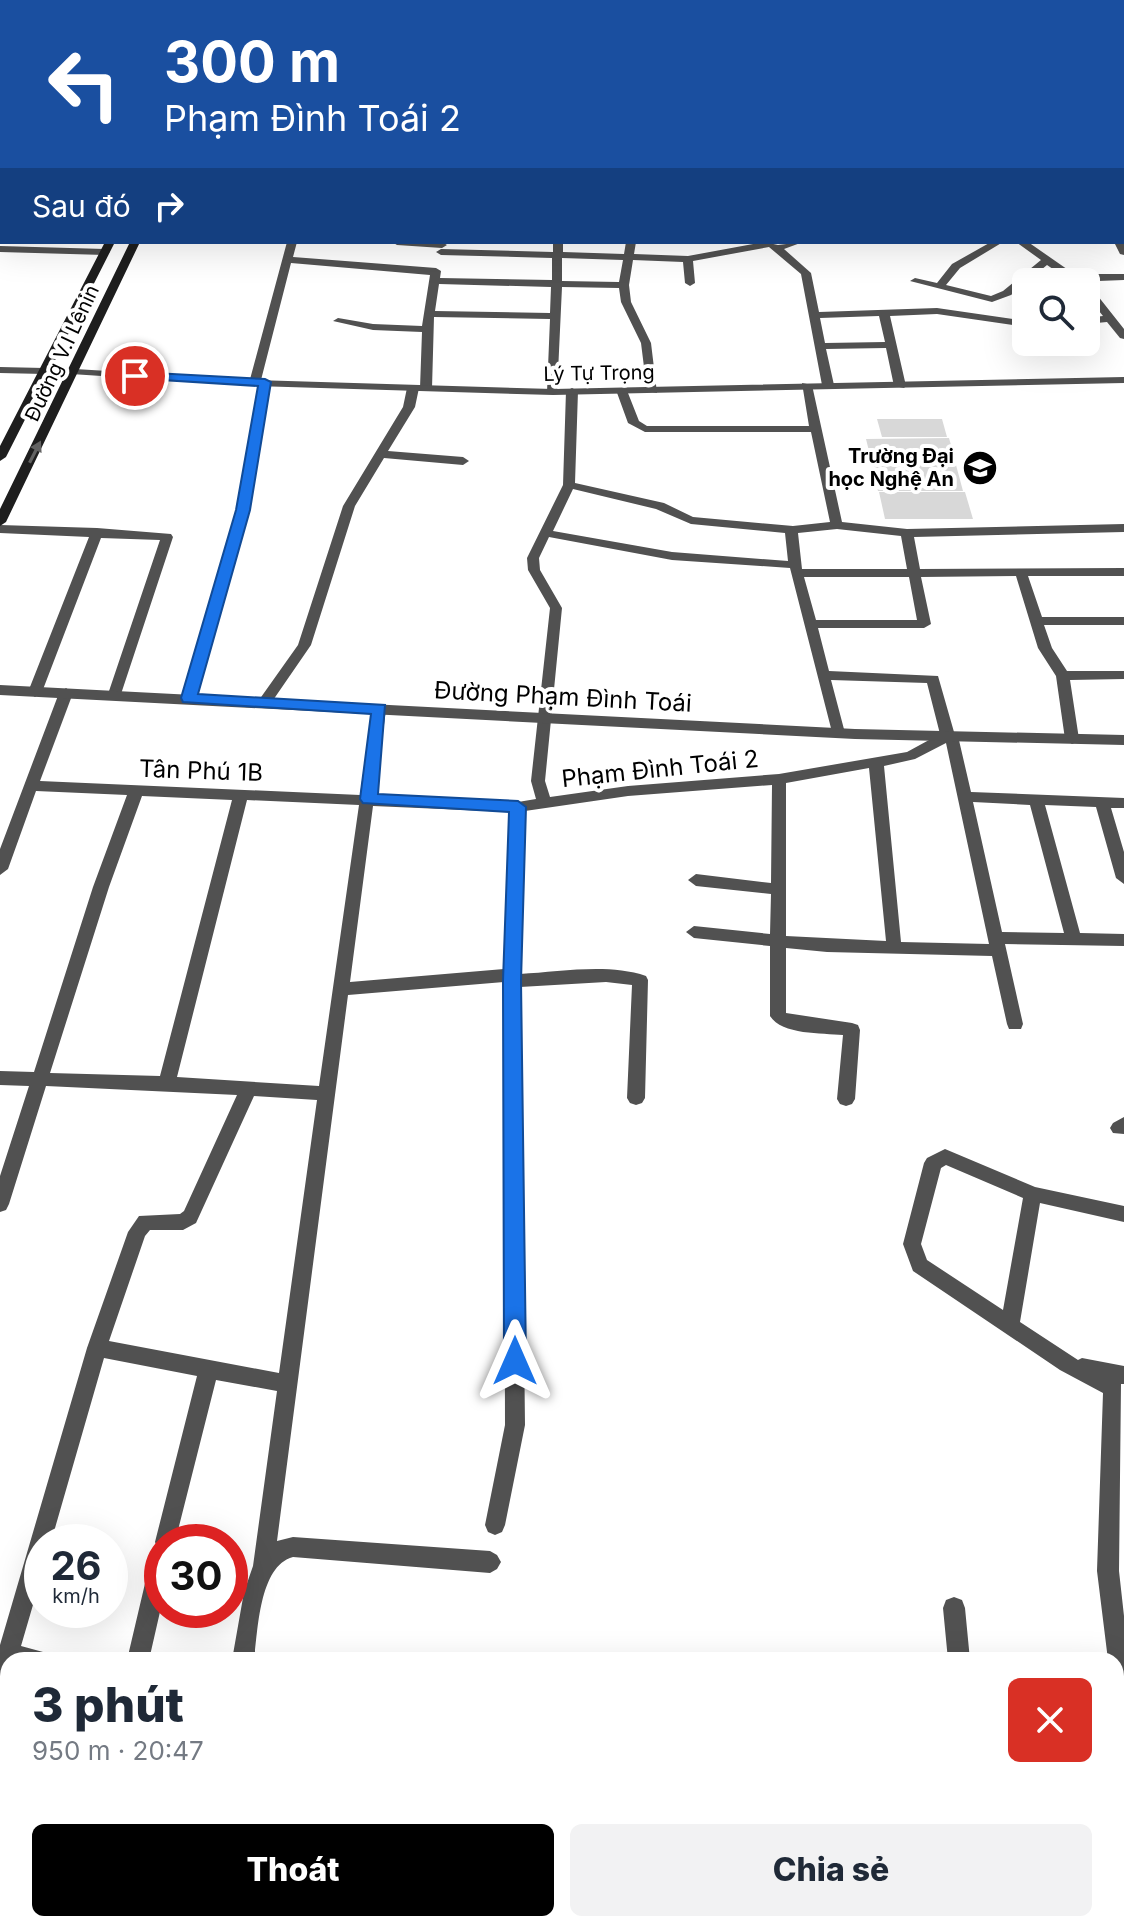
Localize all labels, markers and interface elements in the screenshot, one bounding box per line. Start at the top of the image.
text: 300 m [164,28,340,96]
icon: left [32,32,136,136]
text: Phạm Đình Toái 2 [164,96,461,140]
icon: right [147,184,191,228]
text: Sau đó [32,188,131,224]
map controls [1012,268,1100,356]
button: search [1012,268,1100,356]
street label: Đường V.I Lênin [20,281,104,425]
pin [101,342,169,410]
icon: arrive [113,354,157,398]
street label: Lý Tự Trọng [543,360,655,386]
one-way arrow [28,440,42,463]
place label: Trường Đại học Nghệ An [828,444,954,491]
school or university icon: Trường Đại học Nghệ An [961,449,999,487]
street label: Đường Phạm Đình Toái [433,675,693,718]
street label: Phạm Đình Toái 2 [560,744,760,793]
street label: Tân Phú 1B [139,754,264,787]
position arrow [473,1319,557,1403]
speed limit sign: 30 [144,1524,248,1628]
text: 26 [50,1541,102,1590]
text: km/h [52,1584,100,1608]
text: 3 phút [32,1675,184,1734]
button: close [1008,1678,1092,1762]
text: 950 m · 20:47 [32,1735,204,1766]
button: Thoát [32,1824,554,1916]
button: Chia sẻ [570,1824,1092,1916]

